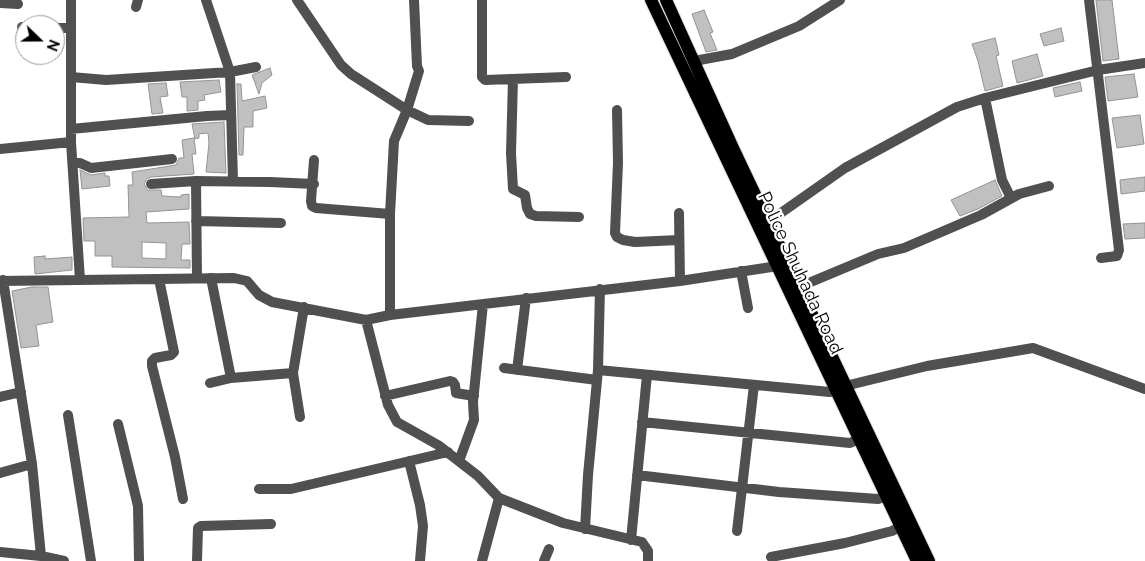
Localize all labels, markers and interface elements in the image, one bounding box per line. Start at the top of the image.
north arrow [15,15,65,65]
text: N [44,37,62,53]
street label: Police Shuhada Road [753,188,847,358]

